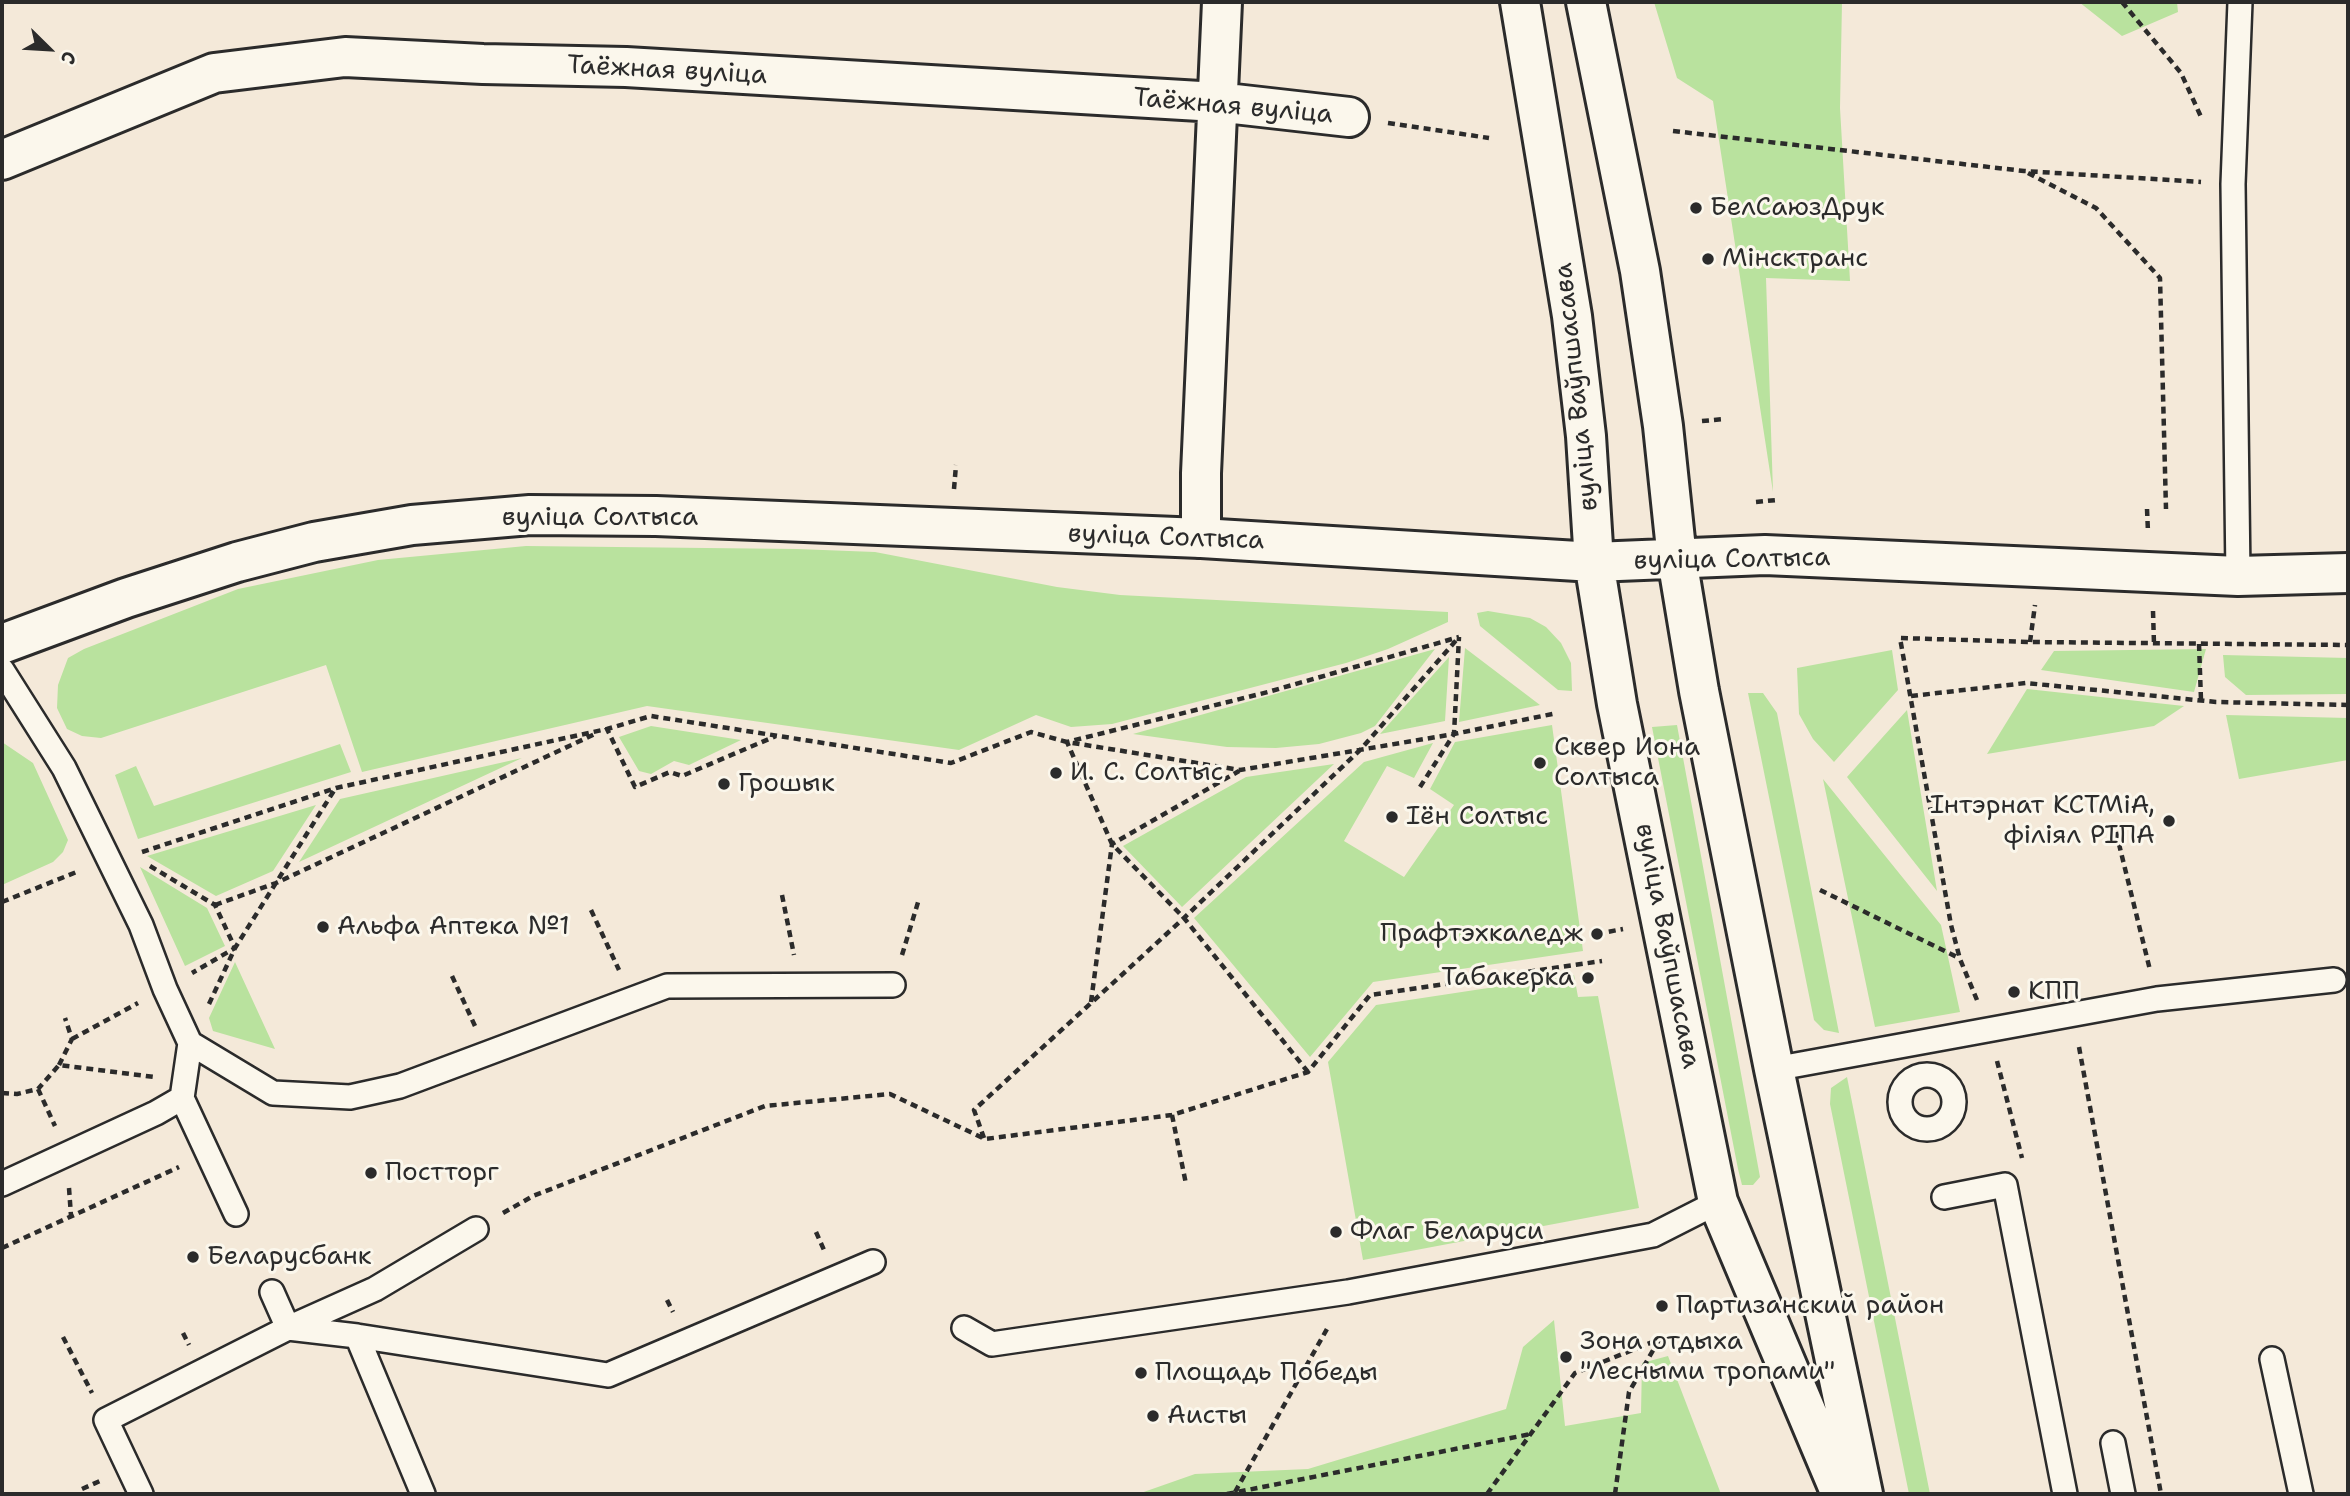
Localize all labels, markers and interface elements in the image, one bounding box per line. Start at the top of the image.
north arrow [14,14,84,84]
text: С [55,47,82,68]
street label: Таёжная вуліца [566,50,768,92]
street label: Таёжная вуліца [1132,83,1334,131]
place label: БелСаюзДрук [1710,192,1885,224]
marker: БелСаюзДрук [1688,200,1704,216]
place label: Мінсктранс [1722,243,1868,275]
marker: Мінсктранс [1700,251,1716,267]
street label: вуліца Ваўпшасава [1548,261,1606,513]
street label: вуліца Солтыса [502,502,698,534]
street label: вуліца Солтыса [1067,519,1265,557]
street label: вуліца Солтыса [1633,543,1831,577]
place label: Сквер Иона Солтыса [1554,732,1700,794]
marker: Сквер Иона Солтыса [1532,755,1548,771]
place label: И. С. Солтыс [1070,757,1224,789]
marker: И. С. Солтыс [1048,765,1064,781]
place label: Грошык [738,768,835,800]
marker: Грошык [716,776,732,792]
place label: Інтэрнат КСТМіА, філіял РІПА [1930,790,2155,852]
place label: Іён Солтыс [1406,801,1548,833]
marker: Іён Солтыс [1384,809,1400,825]
marker: Інтэрнат КСТМіА, філіял РІПА [2161,813,2177,829]
street label: вуліца Ваўпшасава [1628,821,1706,1071]
place label: Альфа Аптека №1 [337,911,570,943]
place label: Прафтэхкаледж [1380,918,1583,950]
marker: Альфа Аптека №1 [315,919,331,935]
marker: Прафтэхкаледж [1589,926,1605,942]
place label: Табакерка [1441,962,1574,994]
marker: Табакерка [1580,970,1596,986]
place label: КПП [2028,976,2080,1008]
marker: КПП [2006,984,2022,1000]
place label: Постторг [385,1157,499,1189]
marker: Постторг [363,1165,379,1181]
place label: Флаг Беларуси [1350,1216,1544,1248]
marker: Флаг Беларуси [1328,1224,1344,1240]
place label: Беларусбанк [207,1241,372,1273]
marker: Беларусбанк [185,1249,201,1265]
place label: Партизанский район [1676,1290,1944,1322]
marker: Партизанский район [1654,1298,1670,1314]
place label: Зона отдыха "Лесными тропами" [1580,1326,1835,1388]
marker: Зона отдыха "Лесными тропами" [1558,1349,1574,1365]
place label: Площадь Победы [1155,1357,1378,1389]
marker: Площадь Победы [1133,1365,1149,1381]
place label: Аисты [1167,1400,1247,1432]
marker: Аисты [1145,1408,1161,1424]

